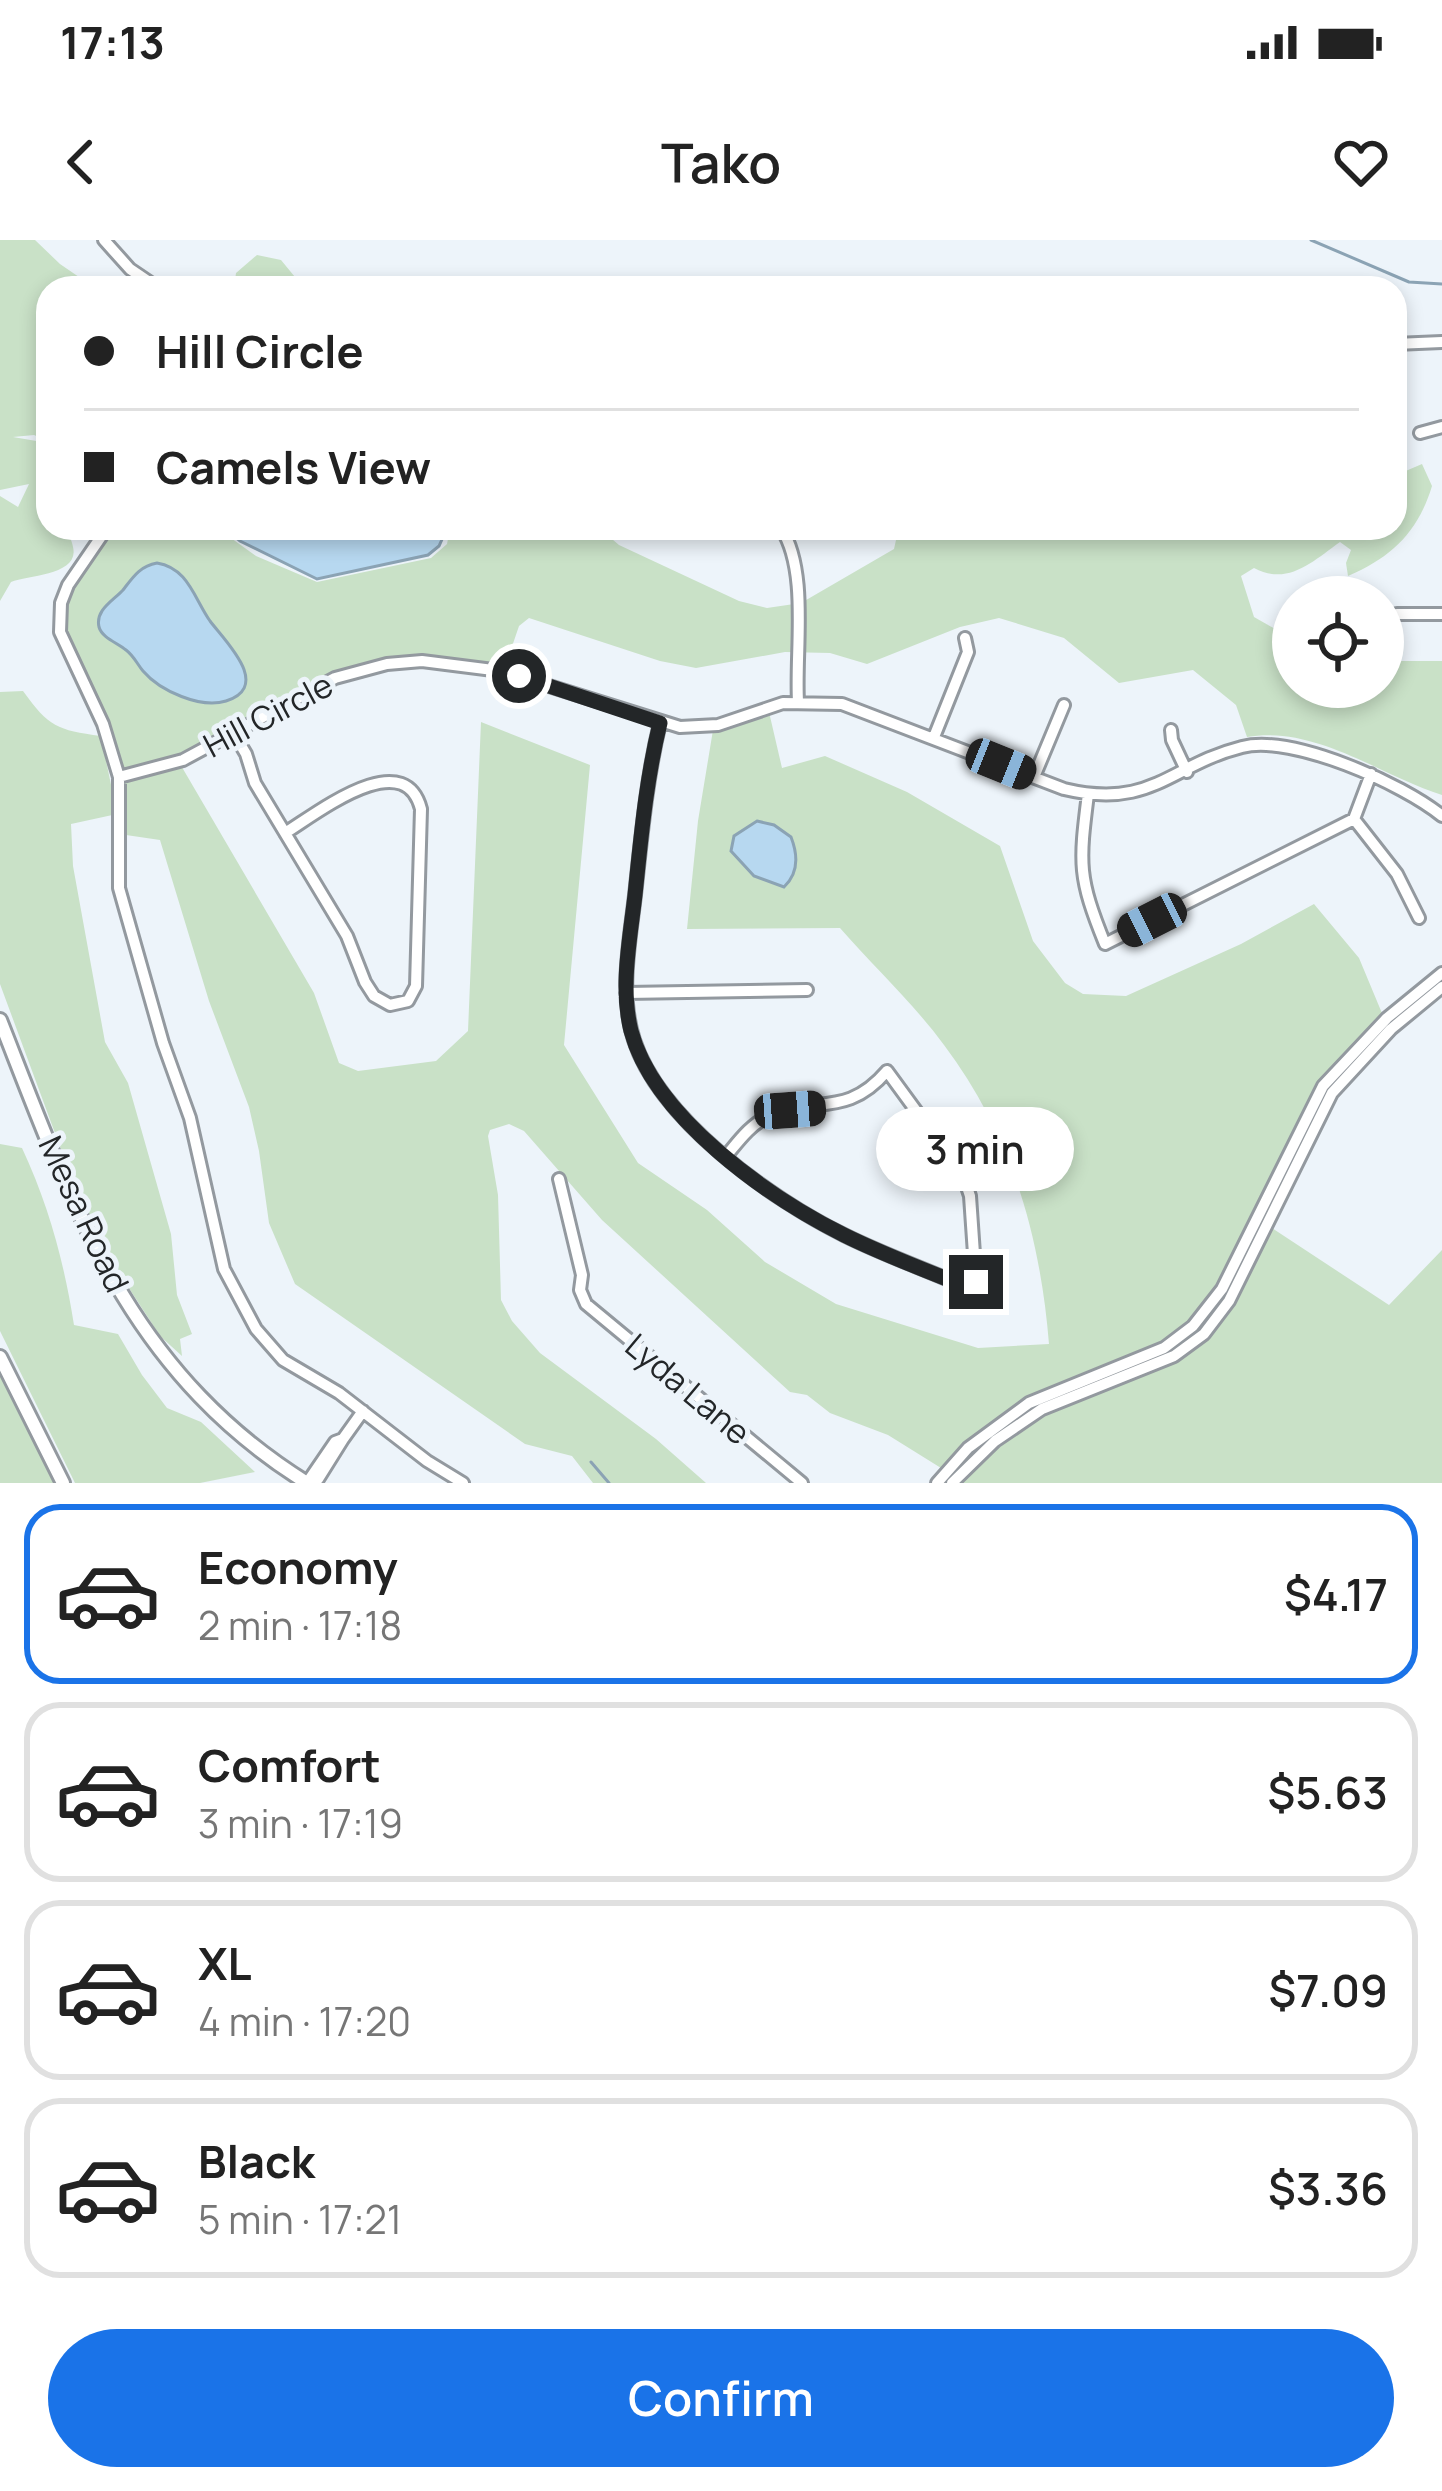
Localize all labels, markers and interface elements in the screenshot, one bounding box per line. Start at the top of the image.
text: 17:13 [60,11,165,73]
text: Tako [661,125,781,199]
icon: back [48,129,114,195]
icon: heart [1328,129,1394,195]
text: Hill Circle [156,320,364,382]
text: Camels View [156,436,431,498]
map controls [1272,576,1404,708]
button: locate [1272,576,1404,708]
route start [492,649,546,703]
street label: Hill Circle [195,662,340,767]
car [961,734,1041,794]
car [1112,888,1192,952]
car [753,1090,827,1130]
callout: 3 min [877,1108,1075,1192]
text: 3 min [926,1122,1024,1176]
street label: Mesa Road [29,1128,140,1299]
route end [949,1255,1003,1309]
street label: Lyda Lane [616,1323,760,1454]
text: Economy [198,1536,398,1598]
icon: car [54,1540,162,1648]
text: $4.17 [1284,1563,1388,1625]
text: 2 min · 17:18 [198,1598,402,1652]
text: Comfort [198,1734,381,1796]
icon: car [54,1738,162,1846]
text: $5.63 [1267,1761,1388,1823]
text: 3 min · 17:19 [198,1796,403,1850]
text: XL [198,1932,252,1994]
icon: car [54,1936,162,2044]
text: $7.09 [1269,1959,1388,2021]
text: 4 min · 17:20 [198,1994,411,2048]
text: Black [198,2130,315,2192]
icon: car [54,2134,162,2242]
text: $3.36 [1268,2157,1388,2219]
text: 5 min · 17:21 [198,2192,402,2246]
button: Confirm [48,2329,1394,2467]

